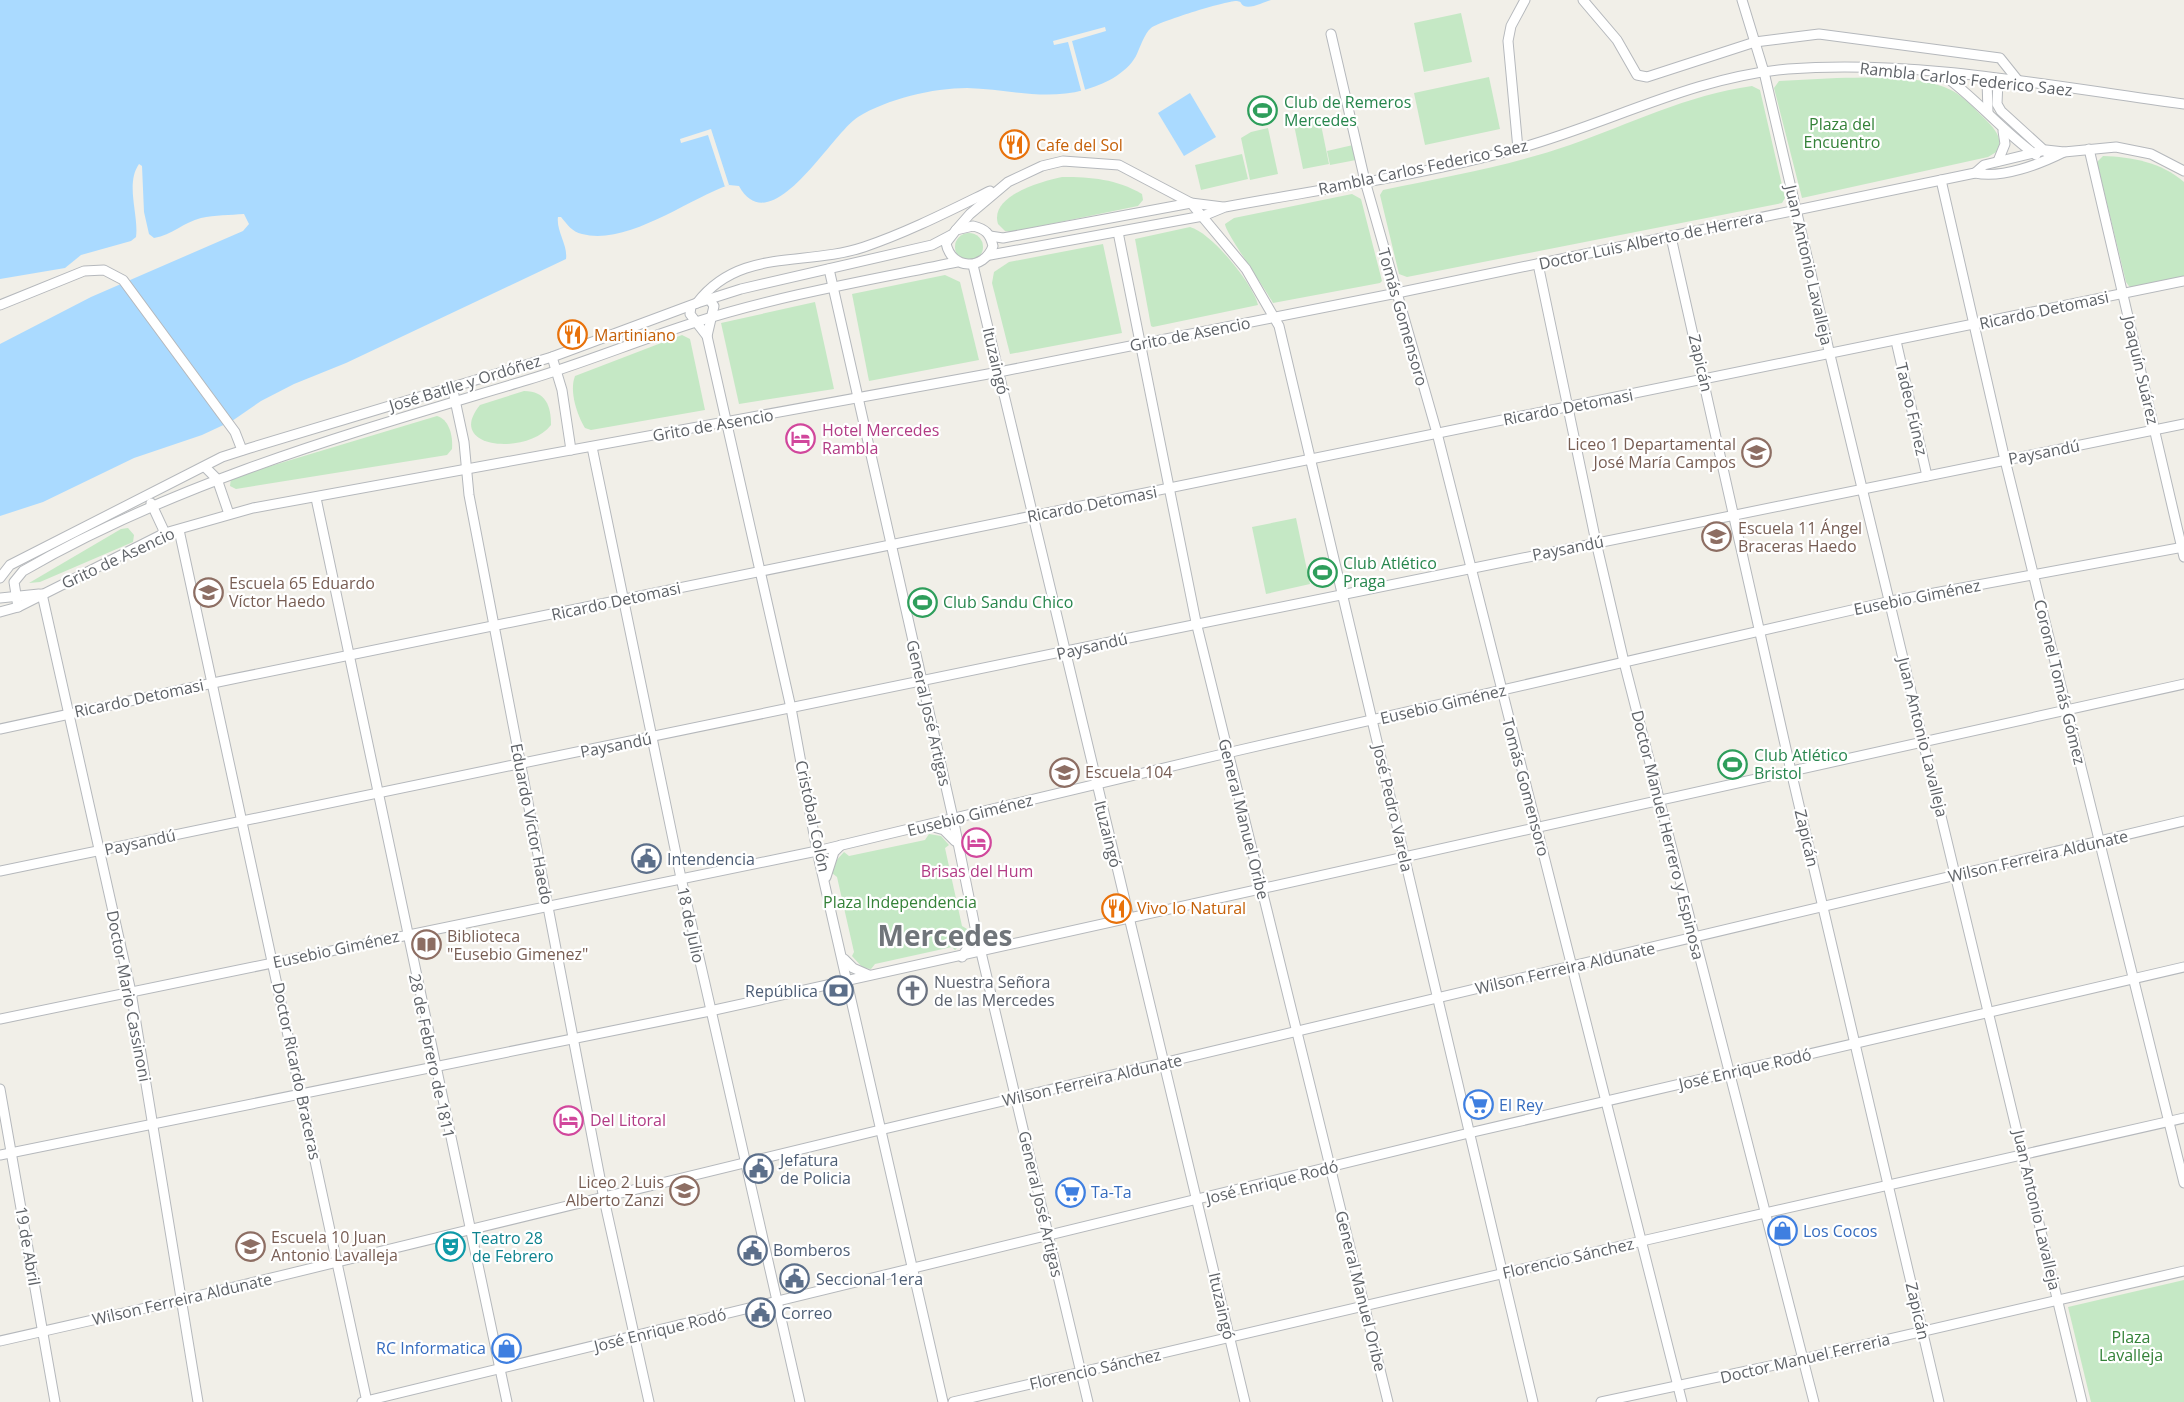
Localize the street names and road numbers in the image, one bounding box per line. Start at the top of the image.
street label: Rambla Carlos Federico Saez [1859,57,2073,101]
street label: Rambla Carlos Federico Saez [1316,134,1530,200]
street label: Juan Antonio Lavalleja [1779,181,1838,347]
street label: Doctor Luis Alberto de Herrera [1537,205,1765,275]
street label: Tomás Gomensoro [1373,246,1433,388]
street label: Ricardo Detomasi [1977,286,2111,334]
street label: Grito de Asencio [1128,312,1252,356]
street label: Joaquín Suárez [2117,312,2164,427]
street label: Ituzaingó [978,325,1014,397]
street label: Zapicán [1684,332,1718,394]
street label: José Batlle y Ordóñez [384,349,544,417]
street label: Tadeo Fúnez [1891,360,1933,458]
street label: Ricardo Detomasi [1501,384,1635,430]
street label: Grito de Asencio [651,404,775,446]
street label: Paysandú [2006,434,2082,470]
street label: Ricardo Detomasi [1025,481,1159,527]
street label: Grito de Asencio [58,522,178,594]
street label: Paysandú [1530,530,1606,566]
street label: Eusebio Giménez [1852,574,1982,620]
street label: Ricardo Detomasi [549,577,683,625]
street label: Coronel Tomás Gómez [2029,597,2091,767]
street label: Paysandú [1054,627,1130,665]
street label: General José Artigas [901,638,957,788]
street label: Juan Antonio Lavalleja [1892,653,1954,819]
street label: Ricardo Detomasi [72,674,206,722]
street label: Eusebio Giménez [1378,679,1508,729]
street label: Doctor Manuel Herrero y Espinosa [1626,708,1710,962]
street label: Tomás Gomensoro [1497,715,1555,859]
street label: Paysandú [578,727,654,763]
street label: General Manuel Oribe [1213,736,1275,902]
street label: José Pedro Varela [1367,740,1418,874]
street label: Eduardo Víctor Haedo [506,741,558,907]
street label: Cristóbal Colón [790,758,836,874]
street label: Eusebio Giménez [905,789,1035,841]
street label: Ituzaingó [1089,798,1127,870]
street label: Zapicán [1790,807,1824,869]
street label: Paysandú [102,824,178,860]
street label: Wilson Ferreira Aldunate [1946,825,2130,887]
street label: 18 de Julio [672,885,710,965]
street label: Doctor Mario Cassinoni [102,908,156,1084]
street label: Eusebio Giménez [271,925,401,973]
street label: Wilson Ferreira Aldunate [1473,937,1657,999]
street label: 28 de Febrero de 1811 [404,972,460,1140]
street label: Doctor Ricardo Braceras [267,980,327,1162]
street label: José Enrique Rodó [1675,1043,1814,1095]
street label: Wilson Ferreira Aldunate [1000,1049,1184,1111]
street label: Juan Antonio Lavalleja [2007,1126,2066,1292]
street label: General José Artigas [1013,1129,1069,1279]
street label: José Enrique Rodó [1202,1155,1340,1210]
street label: 19 de Abril [10,1205,46,1287]
street label: General Manuel Oribe [1330,1208,1392,1374]
street label: Florencio Sánchez [1500,1232,1636,1284]
street label: Wilson Ferreira Aldunate [90,1268,274,1330]
street label: Ituzaingó [1204,1270,1240,1342]
street label: Zapicán [1901,1280,1935,1342]
street label: José Enrique Rodó [590,1303,728,1358]
street label: Doctor Manuel Ferreria [1718,1328,1892,1388]
street label: Florencio Sánchez [1027,1343,1163,1395]

